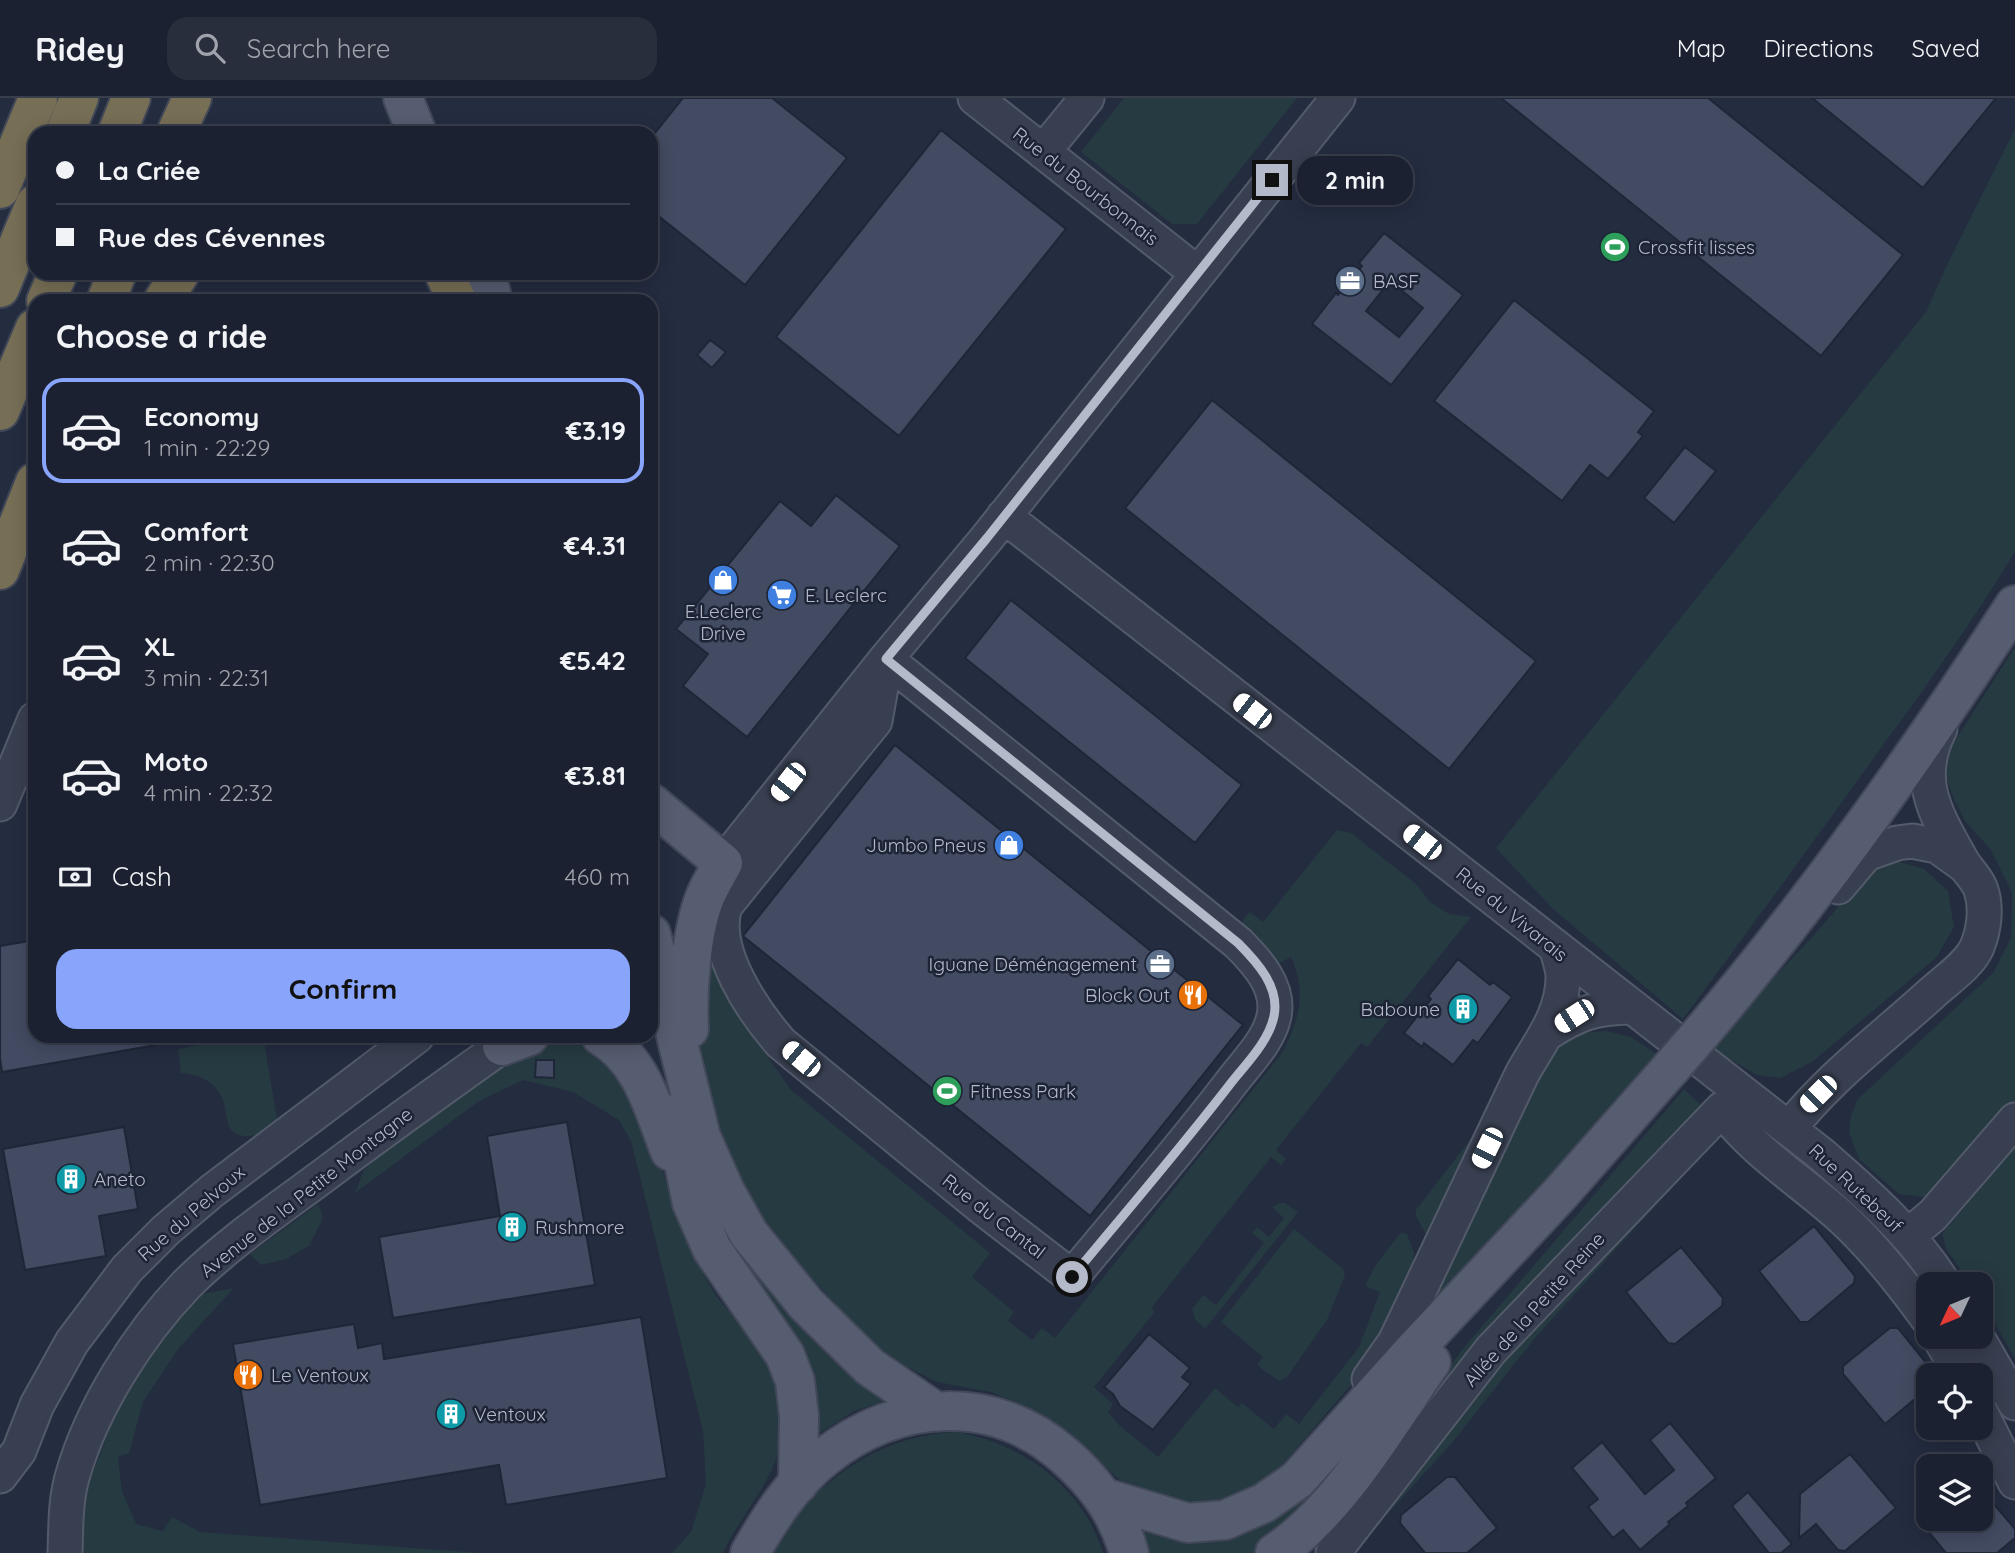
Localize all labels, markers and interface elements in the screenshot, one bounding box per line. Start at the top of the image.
search box [167,17,657,80]
text: Ridey [35,28,125,69]
icon: search [191,29,229,67]
text: Search here [247,32,390,65]
text: Map [1677,33,1726,63]
text: Directions [1764,33,1874,63]
text: Saved [1912,33,1980,63]
street label: Rue du Bourbonnais [1008,122,1164,250]
text: La Criée [98,154,201,187]
callout: 2 min [1296,155,1412,204]
route end [1256,164,1288,196]
text: 2 min [1325,166,1385,195]
text: Rue des Cévennes [98,221,325,254]
sports icon: Crossfit lisses [1598,230,1632,264]
place label: Crossfit lisses [1638,235,1755,259]
office icon: BASF [1333,264,1367,298]
place label: BASF [1373,269,1419,293]
text: Choose a ride [56,316,268,356]
icon: car [60,399,123,462]
text: Economy [144,400,259,433]
text: €3.19 [566,414,626,447]
text: 1 min · 22:29 [144,433,270,462]
icon: car [60,514,123,577]
text: Comfort [144,515,249,548]
text: €4.31 [564,529,626,562]
text: 2 min · 22:30 [144,548,275,577]
shop icon: E.Leclerc Drive [706,563,740,597]
supermarket icon: E. Leclerc [765,578,799,612]
place label: E. Leclerc [805,583,887,607]
place label: E.Leclerc Drive [685,599,761,645]
icon: car [60,629,123,692]
text: XL [144,630,176,663]
text: €5.42 [560,644,626,677]
text: 3 min · 22:31 [144,663,269,692]
car [1229,690,1276,732]
icon: car [60,744,123,807]
text: Moto [144,745,208,778]
text: €3.81 [565,759,626,792]
car [767,759,810,805]
text: 4 min · 22:32 [144,778,273,807]
car [1399,821,1446,863]
shop icon: Jumbo Pneus [992,828,1026,862]
place label: Jumbo Pneus [866,833,986,857]
icon: cash [56,858,94,896]
text: Cash [112,860,172,893]
text: 460 m [565,862,630,891]
street label: Rue du Vivarais [1451,862,1573,966]
office icon: Iguane Déménagement [1143,947,1177,981]
button: Confirm [56,949,630,1029]
place label: Iguane Déménagement [929,952,1137,976]
restaurant icon: Block Out [1176,978,1210,1012]
place label: Block Out [1085,983,1170,1007]
building icon: Baboune [1446,992,1480,1026]
car [1551,996,1598,1036]
place label: Baboune [1361,997,1440,1021]
car [779,1037,824,1081]
car [1796,1072,1841,1116]
sports icon: Fitness Park [930,1074,964,1108]
place label: Fitness Park [970,1079,1076,1103]
street label: Avenue de la Petite Montagne [195,1102,417,1282]
car [1469,1125,1506,1171]
street label: Rue Rutebeuf [1804,1138,1908,1238]
street label: Rue du Pelvoux [132,1160,250,1266]
building icon: Aneto [54,1162,88,1196]
place label: Aneto [94,1167,146,1191]
street label: Rue du Cantal [938,1168,1050,1264]
building icon: Rushmore [495,1210,529,1244]
place label: Rushmore [535,1215,625,1239]
street label: Allée de la Petite Reine [1458,1227,1610,1391]
route start [1056,1261,1088,1293]
north arrow [1916,1272,1993,1349]
map controls [1916,1272,1993,1531]
restaurant icon: Le Ventoux [231,1358,265,1392]
place label: Le Ventoux [271,1363,369,1387]
button: locate [1916,1363,1993,1440]
building icon: Ventoux [434,1397,468,1431]
place label: Ventoux [474,1402,546,1426]
button: layers [1916,1454,1993,1531]

